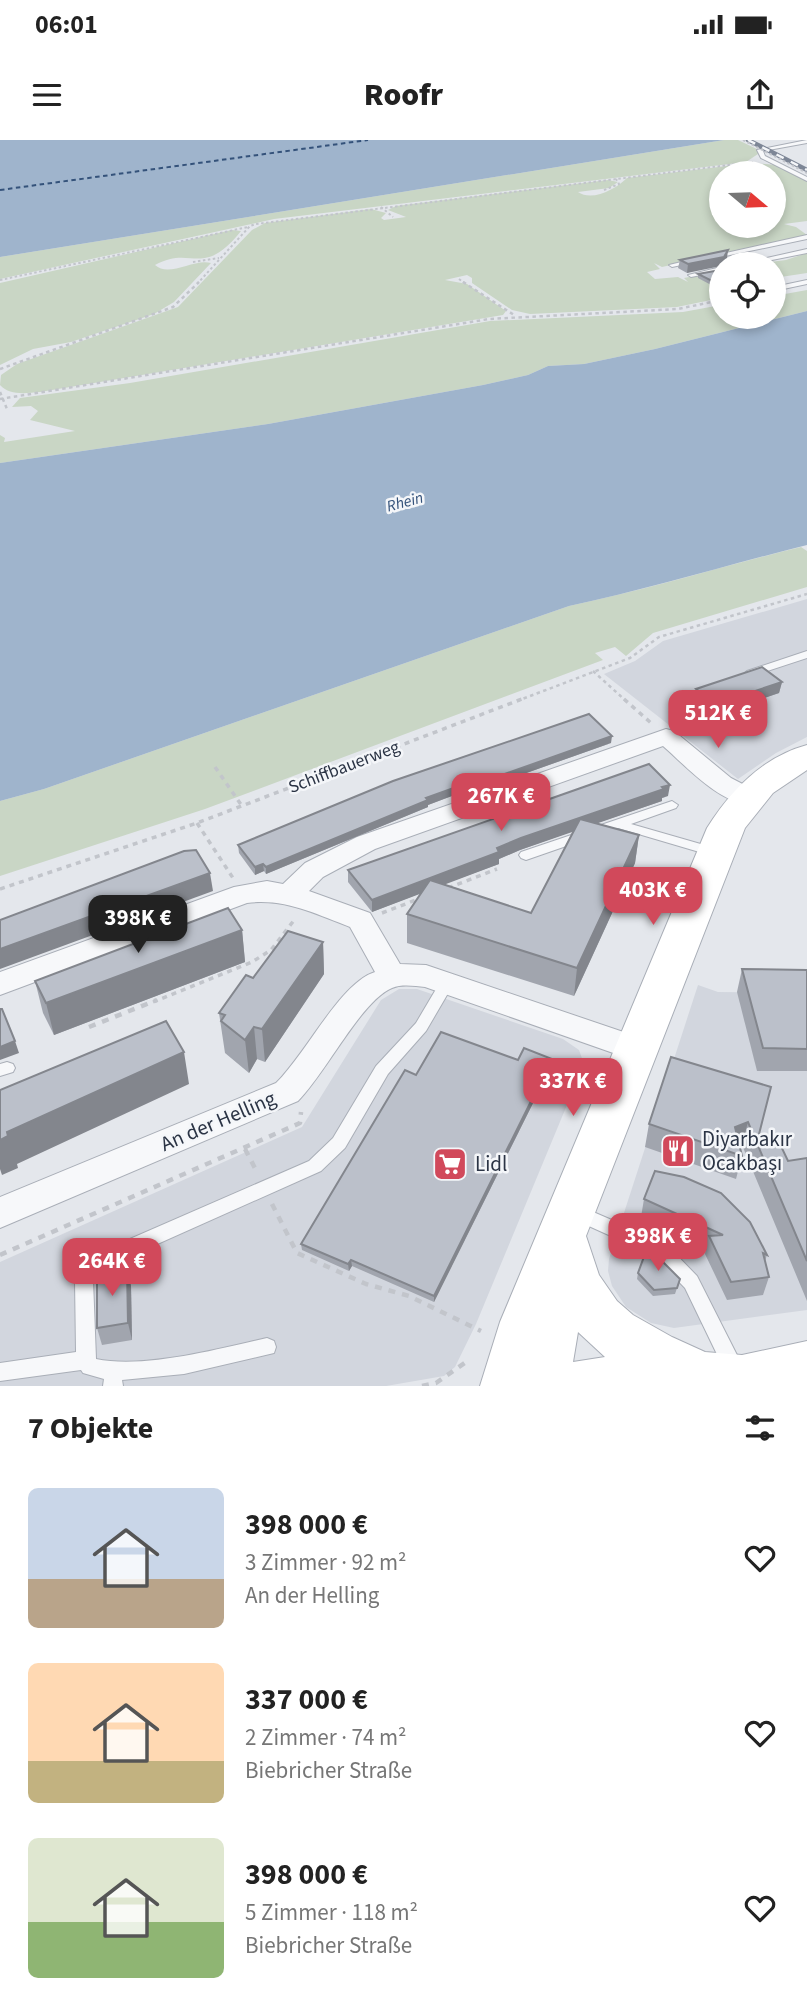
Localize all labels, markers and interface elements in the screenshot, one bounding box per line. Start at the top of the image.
text: 06:01 [35,6,98,43]
text: Roofr [364,72,443,118]
icon: menu [28,76,66,114]
icon: share [741,76,779,114]
north arrow [709,161,786,238]
map controls [709,161,786,329]
button: locate [709,252,786,329]
water label: Rhein [384,487,426,517]
pin: 512K € [661,690,775,750]
text: 512K € [684,696,752,729]
street label: Schiffbauerweg [285,734,403,800]
pin: 267K € [444,774,558,833]
text: 267K € [467,779,535,812]
pin: 403K € [596,868,710,927]
text: 403K € [619,873,687,906]
pin: 398K € [81,896,195,955]
text: 398K € [104,901,172,934]
pin: 337K € [516,1058,630,1118]
text: 337K € [539,1064,607,1097]
street label: An der Helling [156,1083,281,1159]
place label: Diyarbakır Ocakbaşı [702,1124,793,1178]
restaurant icon: Diyarbakır Ocakbaşı [659,1132,697,1170]
supermarket icon: Lidl [431,1145,469,1183]
place label: Lidl [475,1149,507,1179]
pin: 398K € [601,1214,715,1273]
text: 398K € [624,1219,692,1252]
pin: 264K € [55,1238,169,1298]
text: 264K € [78,1244,146,1277]
text: 7 Objekte [28,1407,153,1450]
icon: filters [741,1409,779,1447]
text: 398 000 € [245,1503,368,1546]
icon: home [84,1516,168,1600]
icon: heart [741,1539,779,1577]
text: 3 Zimmer · 92 m² [245,1546,407,1579]
text: An der Helling [245,1579,379,1612]
text: 337 000 € [245,1678,368,1721]
icon: home [84,1691,168,1775]
icon: heart [741,1714,779,1752]
text: 2 Zimmer · 74 m² [245,1721,407,1754]
text: Biebricher Straße [245,1754,412,1787]
text: 398 000 € [245,1853,368,1896]
icon: home [84,1866,168,1950]
icon: heart [741,1889,779,1927]
text: 5 Zimmer · 118 m² [245,1896,418,1929]
text: Biebricher Straße [245,1929,412,1962]

